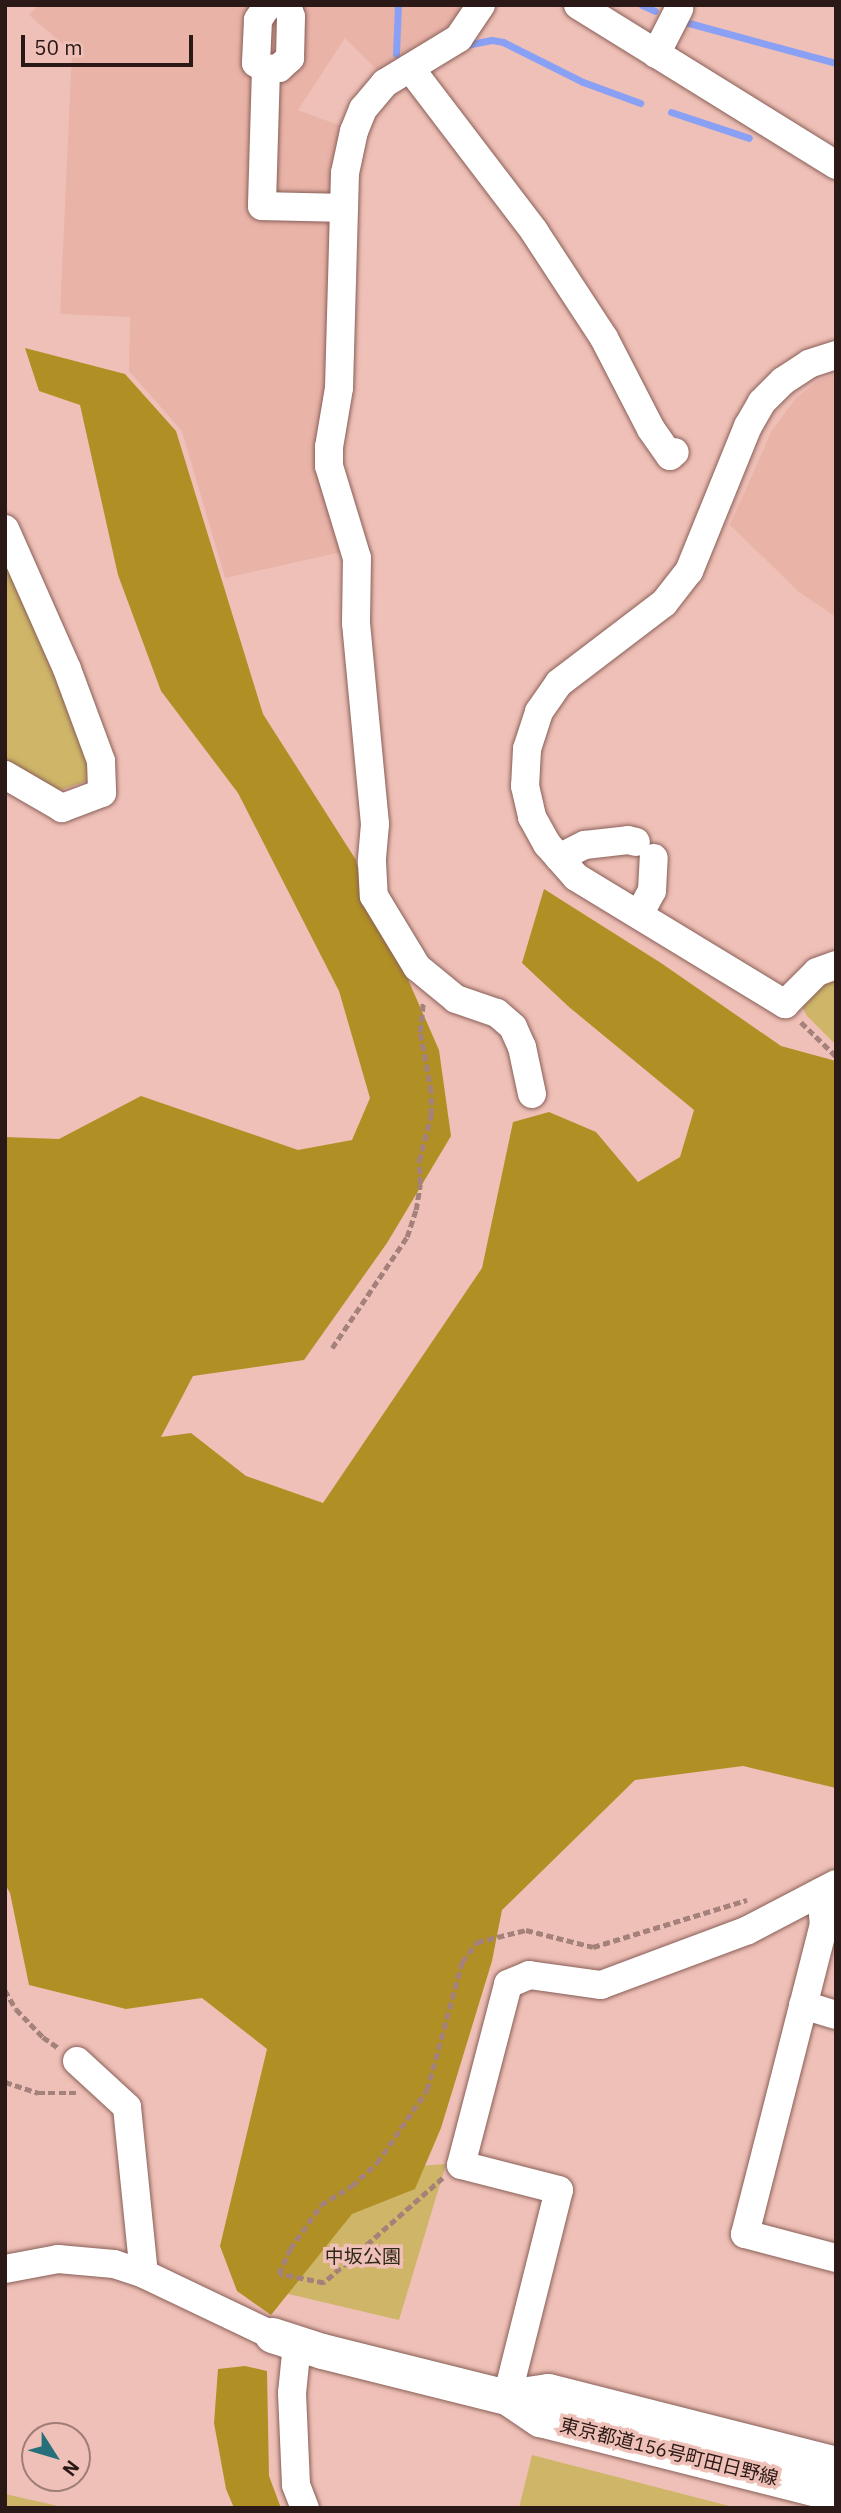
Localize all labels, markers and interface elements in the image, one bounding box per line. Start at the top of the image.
scale bar [24,21,196,65]
text: 50 m [34,33,83,61]
park label: 中坂公園 [325,2246,401,2268]
street label: 東京都道156号町田日野線 [557,2414,781,2490]
north arrow [21,2422,91,2492]
text: N [57,2456,85,2481]

